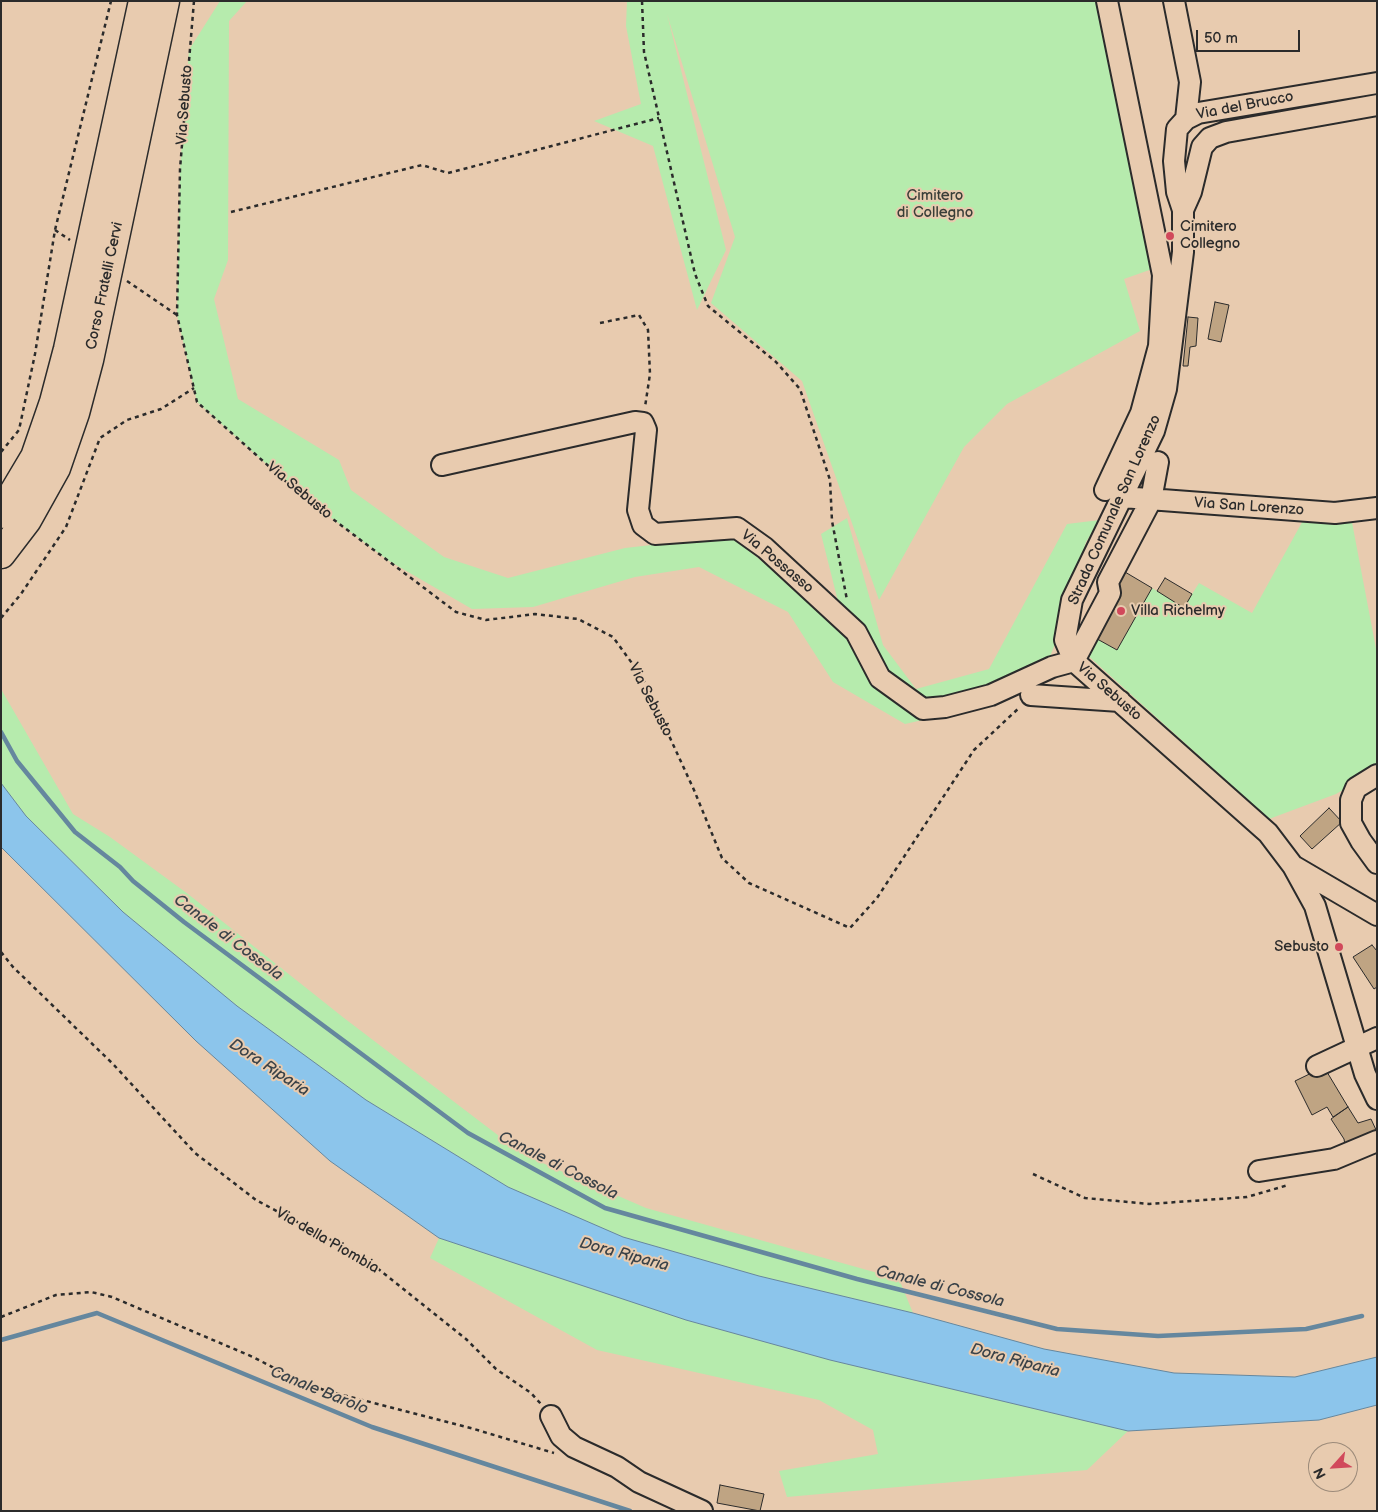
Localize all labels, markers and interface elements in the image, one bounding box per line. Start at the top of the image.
scale bar [1198,20,1302,52]
text: 50 m [1204,29,1238,48]
street label: Via Sebusto [173,64,197,146]
street label: Via del Brucco [1195,88,1295,124]
park label: Cimitero di Collegno [897,187,973,222]
place label: Cimitero Collegno [1180,218,1240,253]
street label: Corso Fratelli Cervi [83,220,127,352]
marker: Cimitero Collegno [1164,230,1176,242]
street label: Strada Comunale San Lorenzo [1065,412,1165,608]
street label: Via Sebusto [263,458,335,524]
street label: Via San Lorenzo [1193,494,1305,520]
street label: Via Possasso [737,526,817,598]
place label: Villa Richelmy [1131,602,1225,620]
marker: Villa Richelmy [1115,605,1127,617]
street label: Via Sebusto [1073,659,1145,725]
street label: Via Sebusto [624,660,676,740]
water label: Canale di Cossola [170,891,286,985]
place label: Sebusto [1274,938,1329,956]
marker: Sebusto [1333,941,1345,953]
water label: Dora Riparia [225,1035,313,1101]
water label: Canale di Cossola [495,1128,621,1204]
street label: Via della Piombia [272,1204,382,1278]
water label: Dora Riparia [577,1234,671,1276]
water label: Canale di Cossola [874,1262,1006,1312]
water label: Dora Riparia [968,1340,1062,1382]
water label: Canale Barolo [267,1363,371,1419]
north arrow [1308,1442,1358,1492]
text: N [1310,1465,1330,1482]

